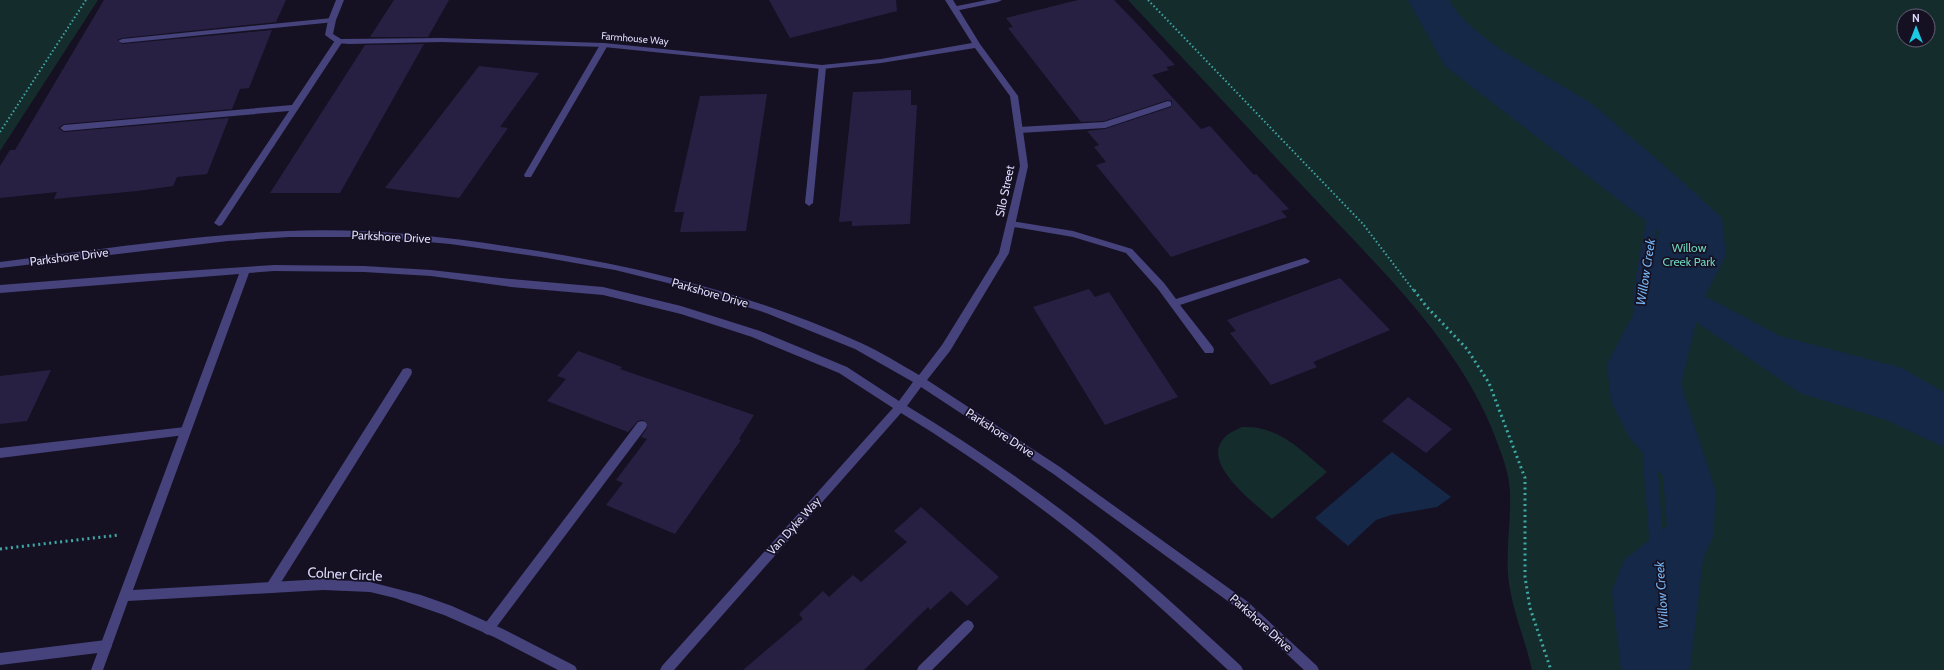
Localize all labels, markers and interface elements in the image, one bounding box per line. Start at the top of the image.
north arrow [1896,8,1936,48]
text: N [1912,11,1920,25]
street label: Farmhouse Way [601,29,669,48]
street label: Silo Street [992,164,1017,218]
street label: Parkshore Drive [351,227,431,246]
water label: Willow Creek [1632,237,1658,306]
park label: Willow Creek Park [1663,240,1716,269]
street label: Parkshore Drive [29,244,109,269]
street label: Parkshore Drive [670,274,750,311]
street label: Parkshore Drive [963,405,1038,460]
street label: Van Dyke Way [764,493,824,558]
water label: Willow Creek [1651,560,1671,629]
street label: Colner Circle [307,563,383,585]
street label: Parkshore Drive [1227,591,1296,655]

